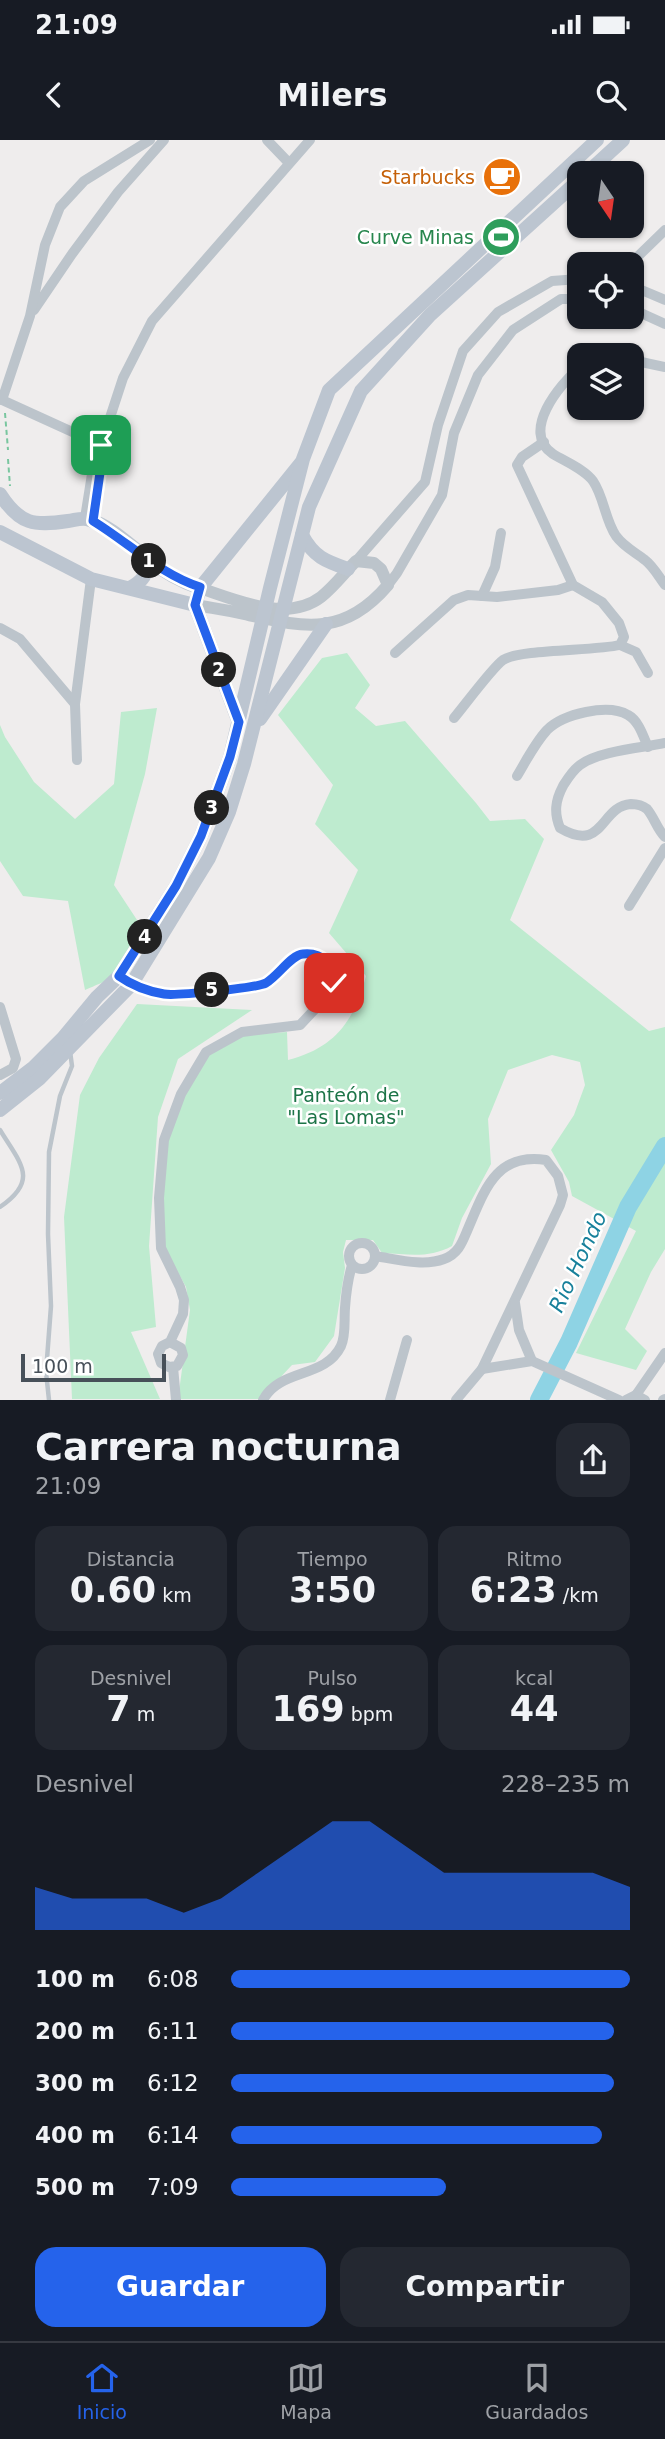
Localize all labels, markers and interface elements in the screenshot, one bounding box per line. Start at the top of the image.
text: 21:09 [35,10,118,40]
icon: back [35,76,73,114]
text: Milers [277,76,388,114]
icon: search [592,76,630,114]
cafe icon: Starbucks [481,156,523,198]
north arrow [567,161,644,238]
map controls [567,161,644,420]
place label: Starbucks [381,166,475,188]
sports icon: Curve Minas [480,216,522,258]
place label: Curve Minas [357,226,474,248]
button: locate [567,252,644,329]
button: layers [567,343,644,420]
pin [71,415,131,475]
icon: arrive [82,426,120,464]
pin: 1 [132,544,166,578]
text: 1 [142,549,155,571]
pin: 2 [202,652,236,688]
text: 2 [212,658,225,680]
pin: 3 [194,790,230,826]
text: 3 [205,796,218,818]
pin: 4 [128,920,162,954]
text: 4 [138,925,151,947]
pin [304,953,364,1013]
icon: check [315,964,353,1002]
pin: 5 [194,972,230,1008]
text: 5 [205,978,218,1000]
park label: Panteón de "Las Lomas" [287,1084,405,1128]
water label: Rio Hondo [544,1208,612,1316]
scale bar [21,1350,166,1382]
text: 100 m [32,1355,93,1377]
button: share [556,1423,630,1497]
text: Carrera nocturna [35,1425,402,1469]
text: 21:09 [35,1473,101,1499]
text: Distancia [87,1548,175,1570]
text: Tiempo [297,1548,368,1570]
text: Ritmo [506,1548,562,1570]
text: 0.60 [70,1570,156,1610]
text: 3:50 [289,1570,376,1610]
text: 6:23 [470,1570,557,1610]
text: km [156,1584,192,1606]
text: /km [557,1584,599,1606]
text: Desnivel [90,1667,172,1689]
text: Pulso [308,1667,357,1689]
text: kcal [515,1667,553,1689]
text: 7 [106,1689,131,1729]
text: 169 [272,1689,345,1729]
text: 44 [510,1689,559,1729]
text: m [131,1703,155,1725]
text: bpm [345,1703,393,1725]
text: Desnivel [35,1771,134,1797]
text: 228–235 m [501,1771,630,1797]
text: 100 m [35,1966,115,1992]
text: 6:08 [147,1966,199,1992]
text: 200 m [35,2018,115,2044]
text: 6:11 [147,2018,199,2044]
text: 300 m [35,2070,115,2096]
text: 6:12 [147,2070,199,2096]
text: 400 m [35,2122,115,2148]
text: 6:14 [147,2122,199,2148]
text: 500 m [35,2174,115,2200]
text: 7:09 [147,2174,199,2200]
button: Guardar [35,2247,326,2327]
button: Compartir [340,2247,630,2327]
tab: Inicio [77,2359,127,2423]
tab: Mapa [280,2359,332,2423]
tab: Guardados [485,2359,588,2423]

